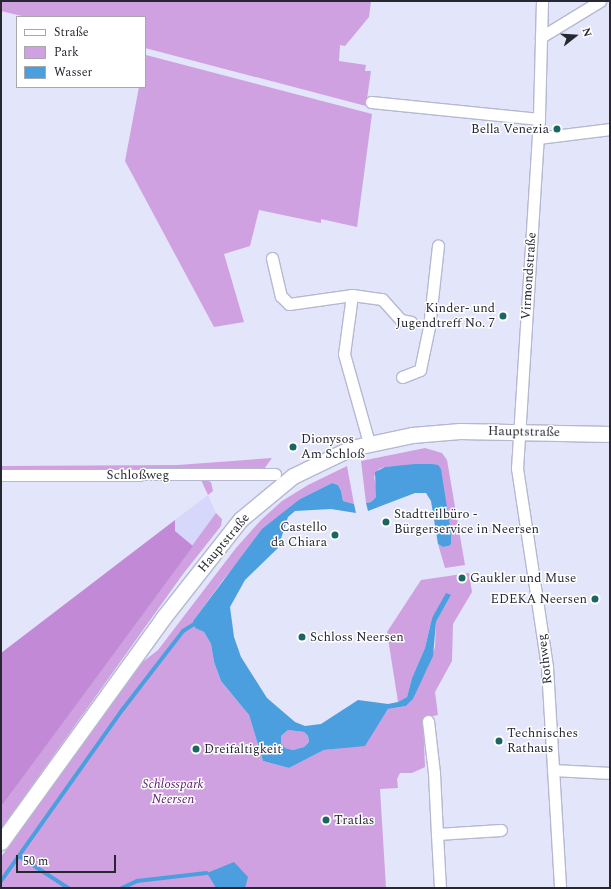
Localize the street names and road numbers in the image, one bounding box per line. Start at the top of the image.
street label: Virmondstraße [518,232,540,320]
street label: Hauptstraße [488,424,560,440]
street label: Schloßweg [107,467,169,483]
street label: Hauptstraße [195,510,253,576]
street label: Rothweg [534,633,556,685]

